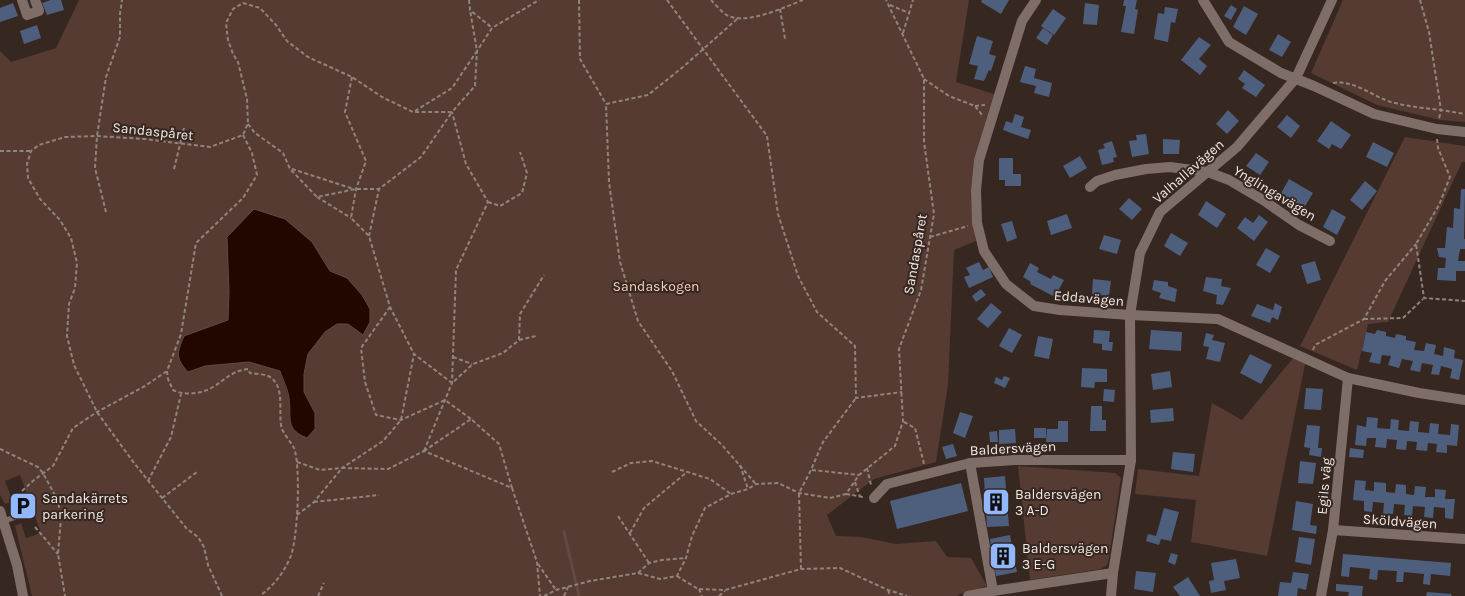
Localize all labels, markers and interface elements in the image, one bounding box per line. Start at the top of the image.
street label: Sandaspåret [112,119,194,144]
street label: Valhallavägen [1149,136,1228,207]
street label: Ynglingavägen [1230,162,1319,225]
street label: Sandaspåret [900,213,931,296]
park label: Sandaskogen [612,278,700,295]
street label: Eddavägen [1053,287,1125,310]
street label: Baldersvägen [969,438,1057,459]
street label: Egils väg [1314,457,1335,515]
place label: Baldersvägen 3 A-D [1015,486,1102,519]
building icon: Baldersvägen 3 A-D [981,487,1011,517]
place label: Sandakärrets parkering [42,490,128,523]
parking icon: Sandakärrets parkering [8,491,38,521]
street label: Sköldvägen [1362,510,1438,533]
place label: Baldersvägen 3 E-G [1022,540,1109,573]
building icon: Baldersvägen 3 E-G [988,541,1018,571]

